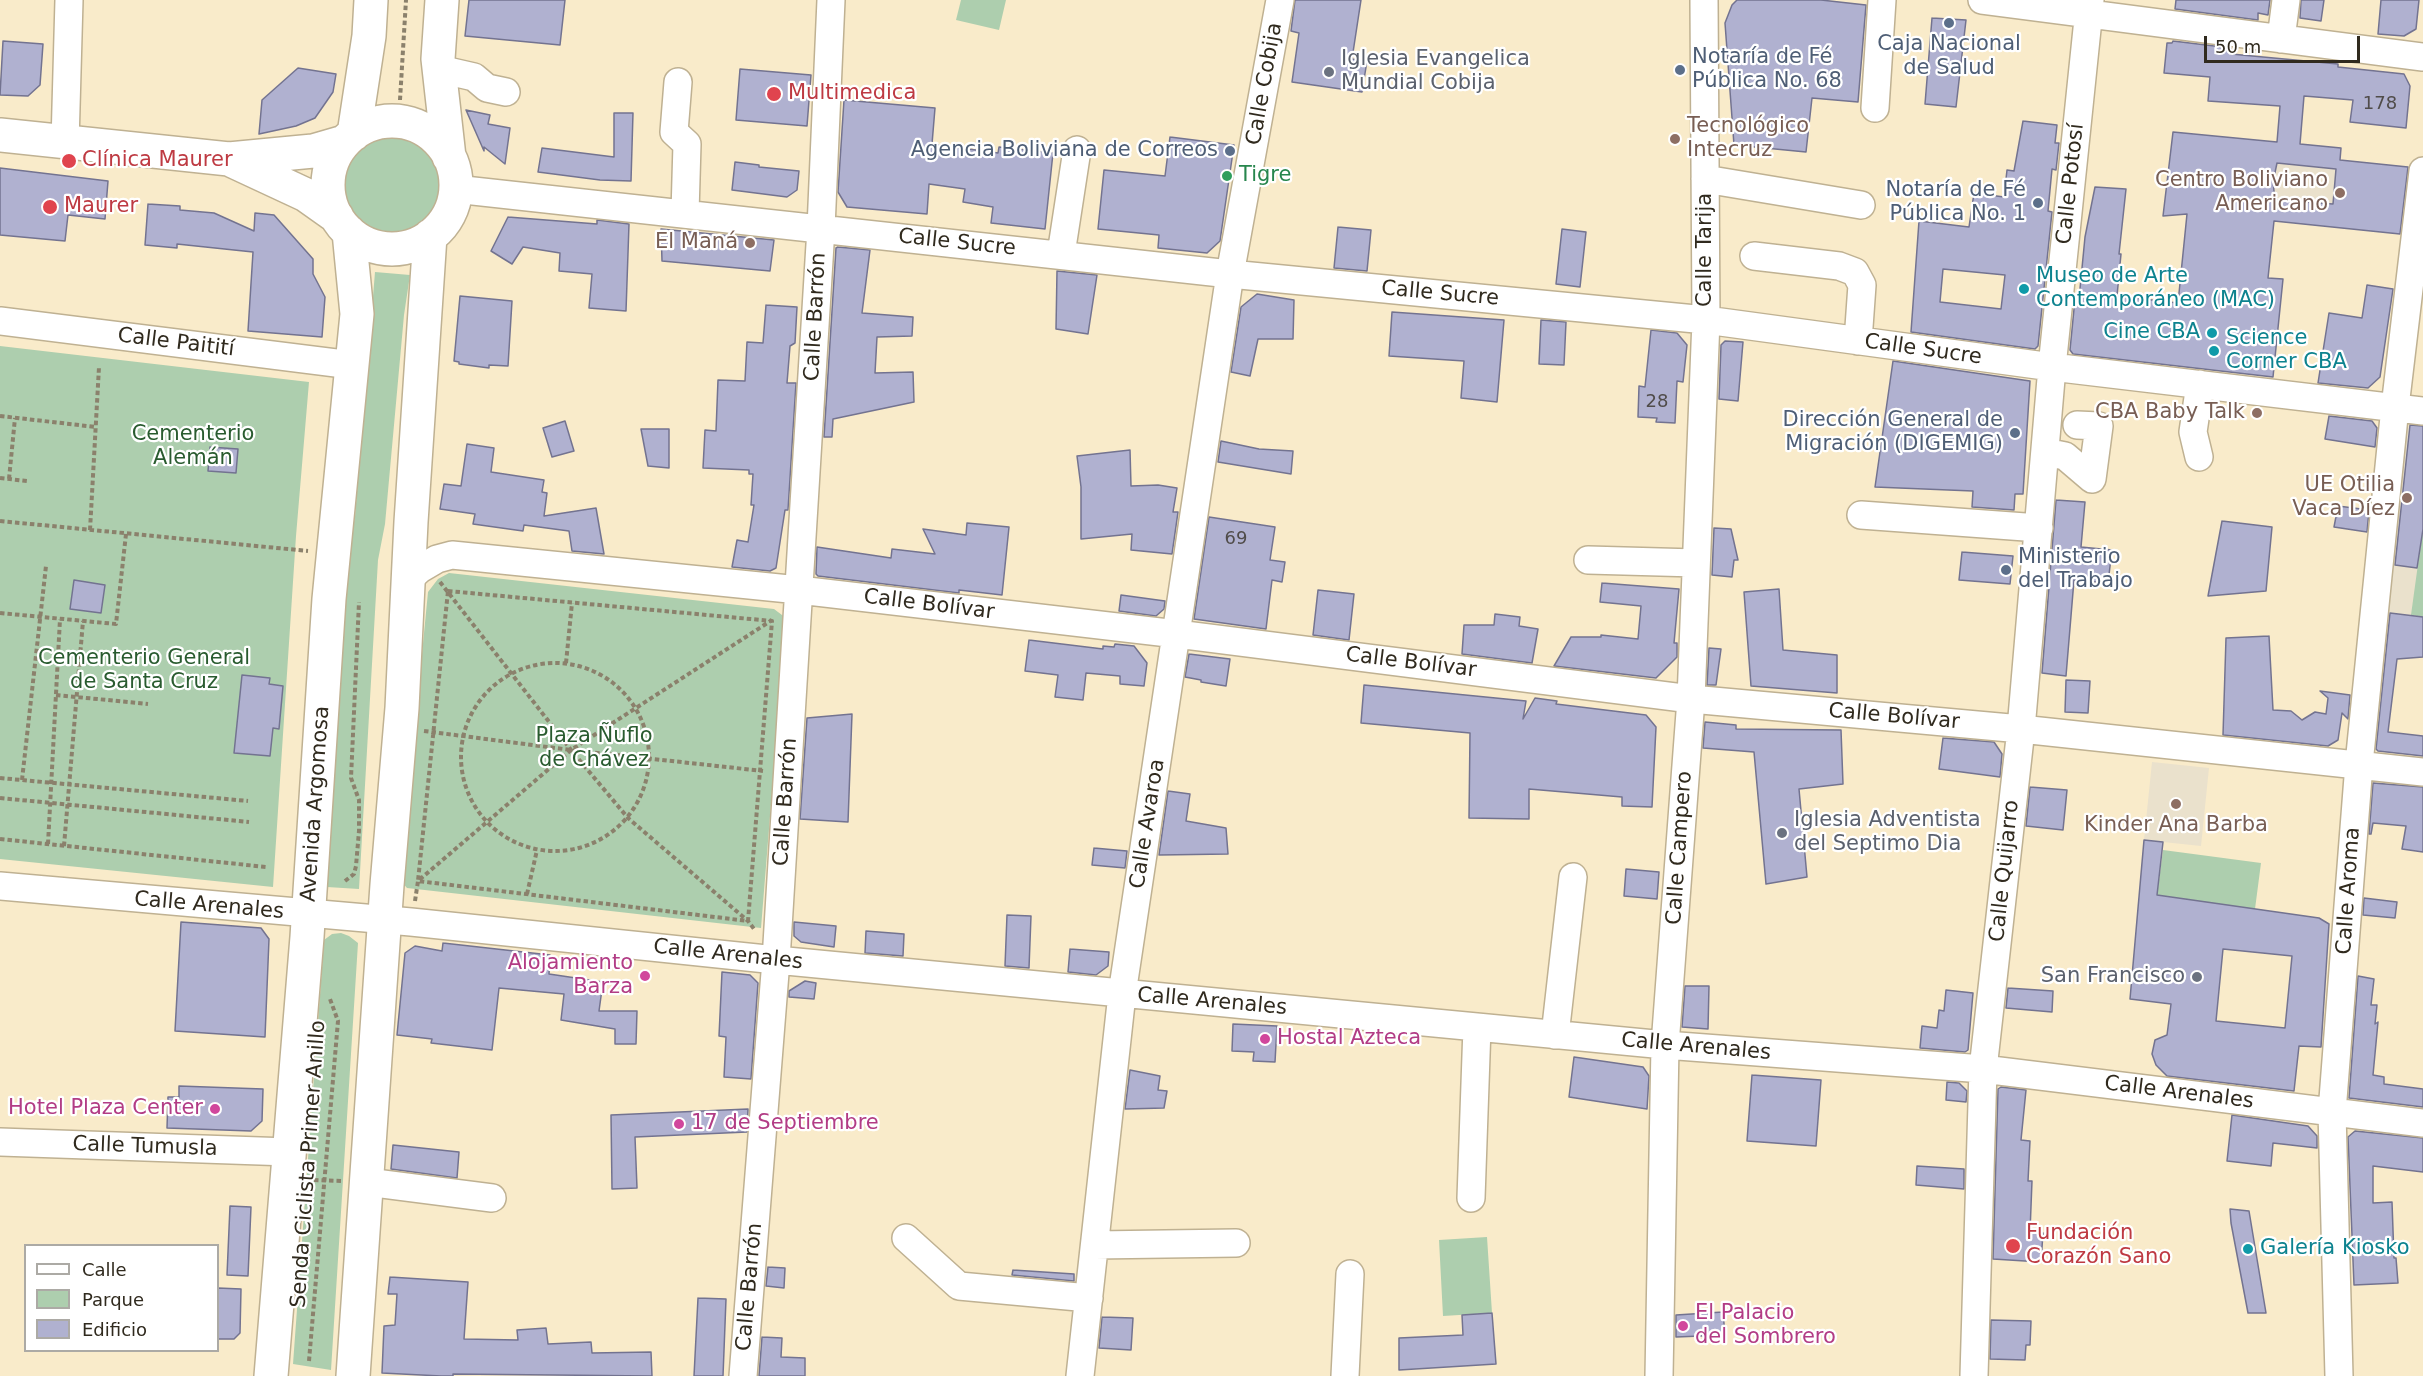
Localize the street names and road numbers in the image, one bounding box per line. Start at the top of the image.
street label: Calle Cobija [1242,21,1288,147]
street label: Calle Potosí [2052,122,2090,246]
street label: Calle Tarija [1693,193,1719,307]
street label: Calle Sucre [897,224,1017,262]
street label: Calle Barrón [800,252,832,382]
street label: Calle Sucre [1380,276,1500,312]
street label: Calle Paitití [116,323,236,363]
street label: Calle Sucre [1863,329,1983,371]
street label: Calle Bolívar [862,584,996,626]
street label: Calle Bolívar [1344,642,1478,684]
street label: Calle Bolívar [1827,699,1961,735]
street label: Avenida Argomosa [297,705,335,903]
street label: Calle Barrón [769,737,803,867]
street label: Calle Avaroa [1125,757,1171,891]
street label: Calle Campero [1662,770,1698,926]
street label: Calle Quijarro [1985,799,2025,943]
street label: Calle Aroma [2332,827,2366,955]
street label: Calle Arenales [133,887,285,925]
street label: Calle Arenales [652,935,804,975]
street label: Calle Arenales [1136,983,1288,1021]
street label: Senda Ciclista Primer Anillo [286,1019,332,1309]
street label: Calle Arenales [1620,1028,1772,1066]
street label: Calle Arenales [2103,1071,2255,1115]
street label: Calle Tumusla [72,1132,218,1162]
street label: Calle Barrón [732,1222,768,1352]

